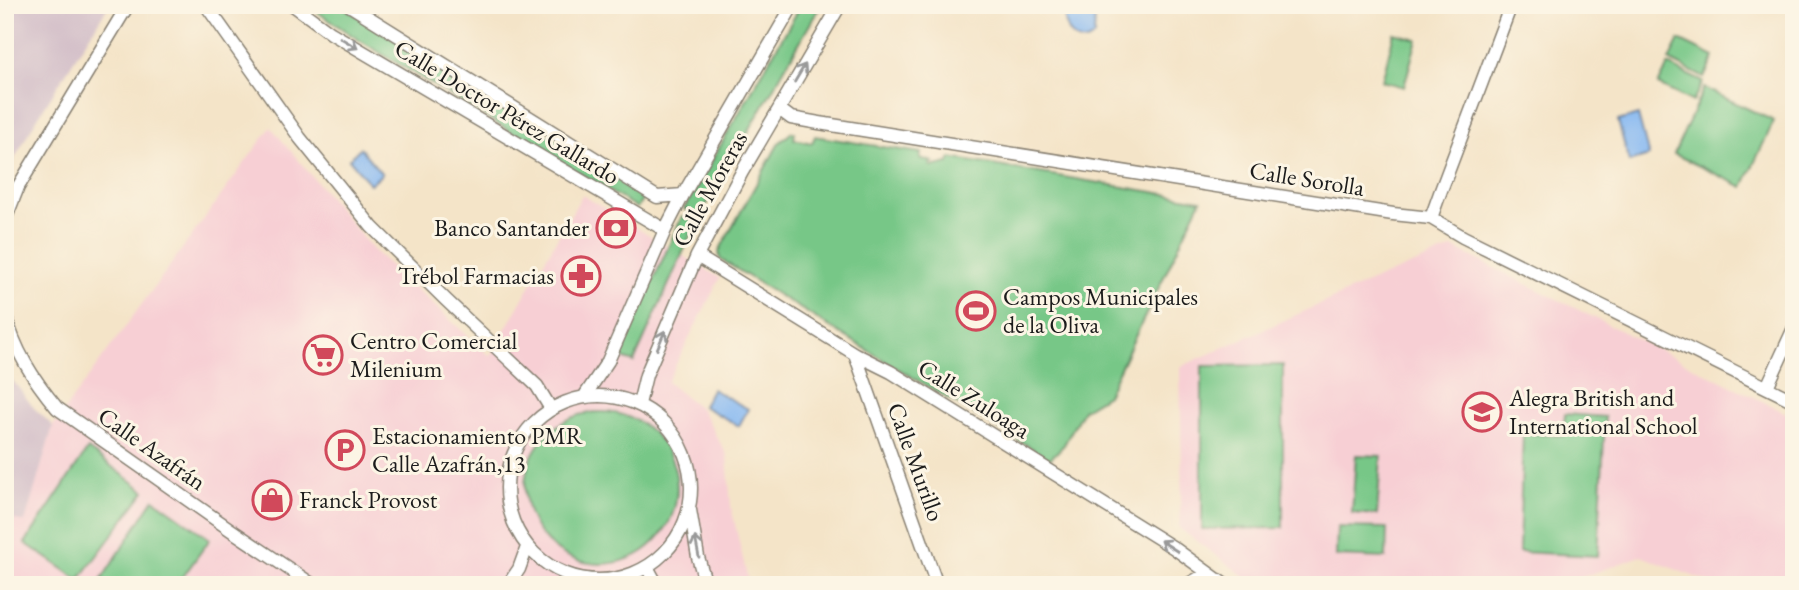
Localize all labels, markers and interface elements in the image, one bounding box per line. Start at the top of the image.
street label: Calle Doctor Pérez Gallardo [389,32,626,191]
one-way arrow [339,37,359,51]
one-way arrow [793,64,807,84]
street label: Calle Moreras [665,125,754,252]
street label: Calle Sorolla [1247,154,1367,203]
bank icon: Banco Santander [595,207,637,249]
place label: Banco Santander [434,212,589,243]
pharmacy icon: Trébol Farmacias [560,255,602,297]
place label: Trébol Farmacias [398,260,554,291]
place label: Campos Municipales de la Oliva [1003,281,1198,340]
sports icon: Campos Municipales de la Oliva [955,290,997,332]
place label: Centro Comercial Milenium [350,325,517,384]
one-way arrow [655,329,668,351]
supermarket icon: Centro Comercial Milenium [302,334,344,376]
street label: Calle Zuloaga [913,352,1036,445]
place label: Alegra British and International School [1508,382,1698,441]
school or university icon: Alegra British and International School [1461,391,1503,433]
street label: Calle Murillo [881,398,952,525]
street label: Calle Azafrán [92,400,213,497]
place label: Estacionamiento PMR Calle Azafrán,13 [372,420,584,479]
parking icon: Estacionamiento PMR Calle Azafrán,13 [324,429,366,471]
shop icon: Franck Provost [251,479,293,521]
place label: Franck Provost [299,484,438,515]
one-way arrow [689,536,703,559]
one-way arrow [1160,538,1180,552]

